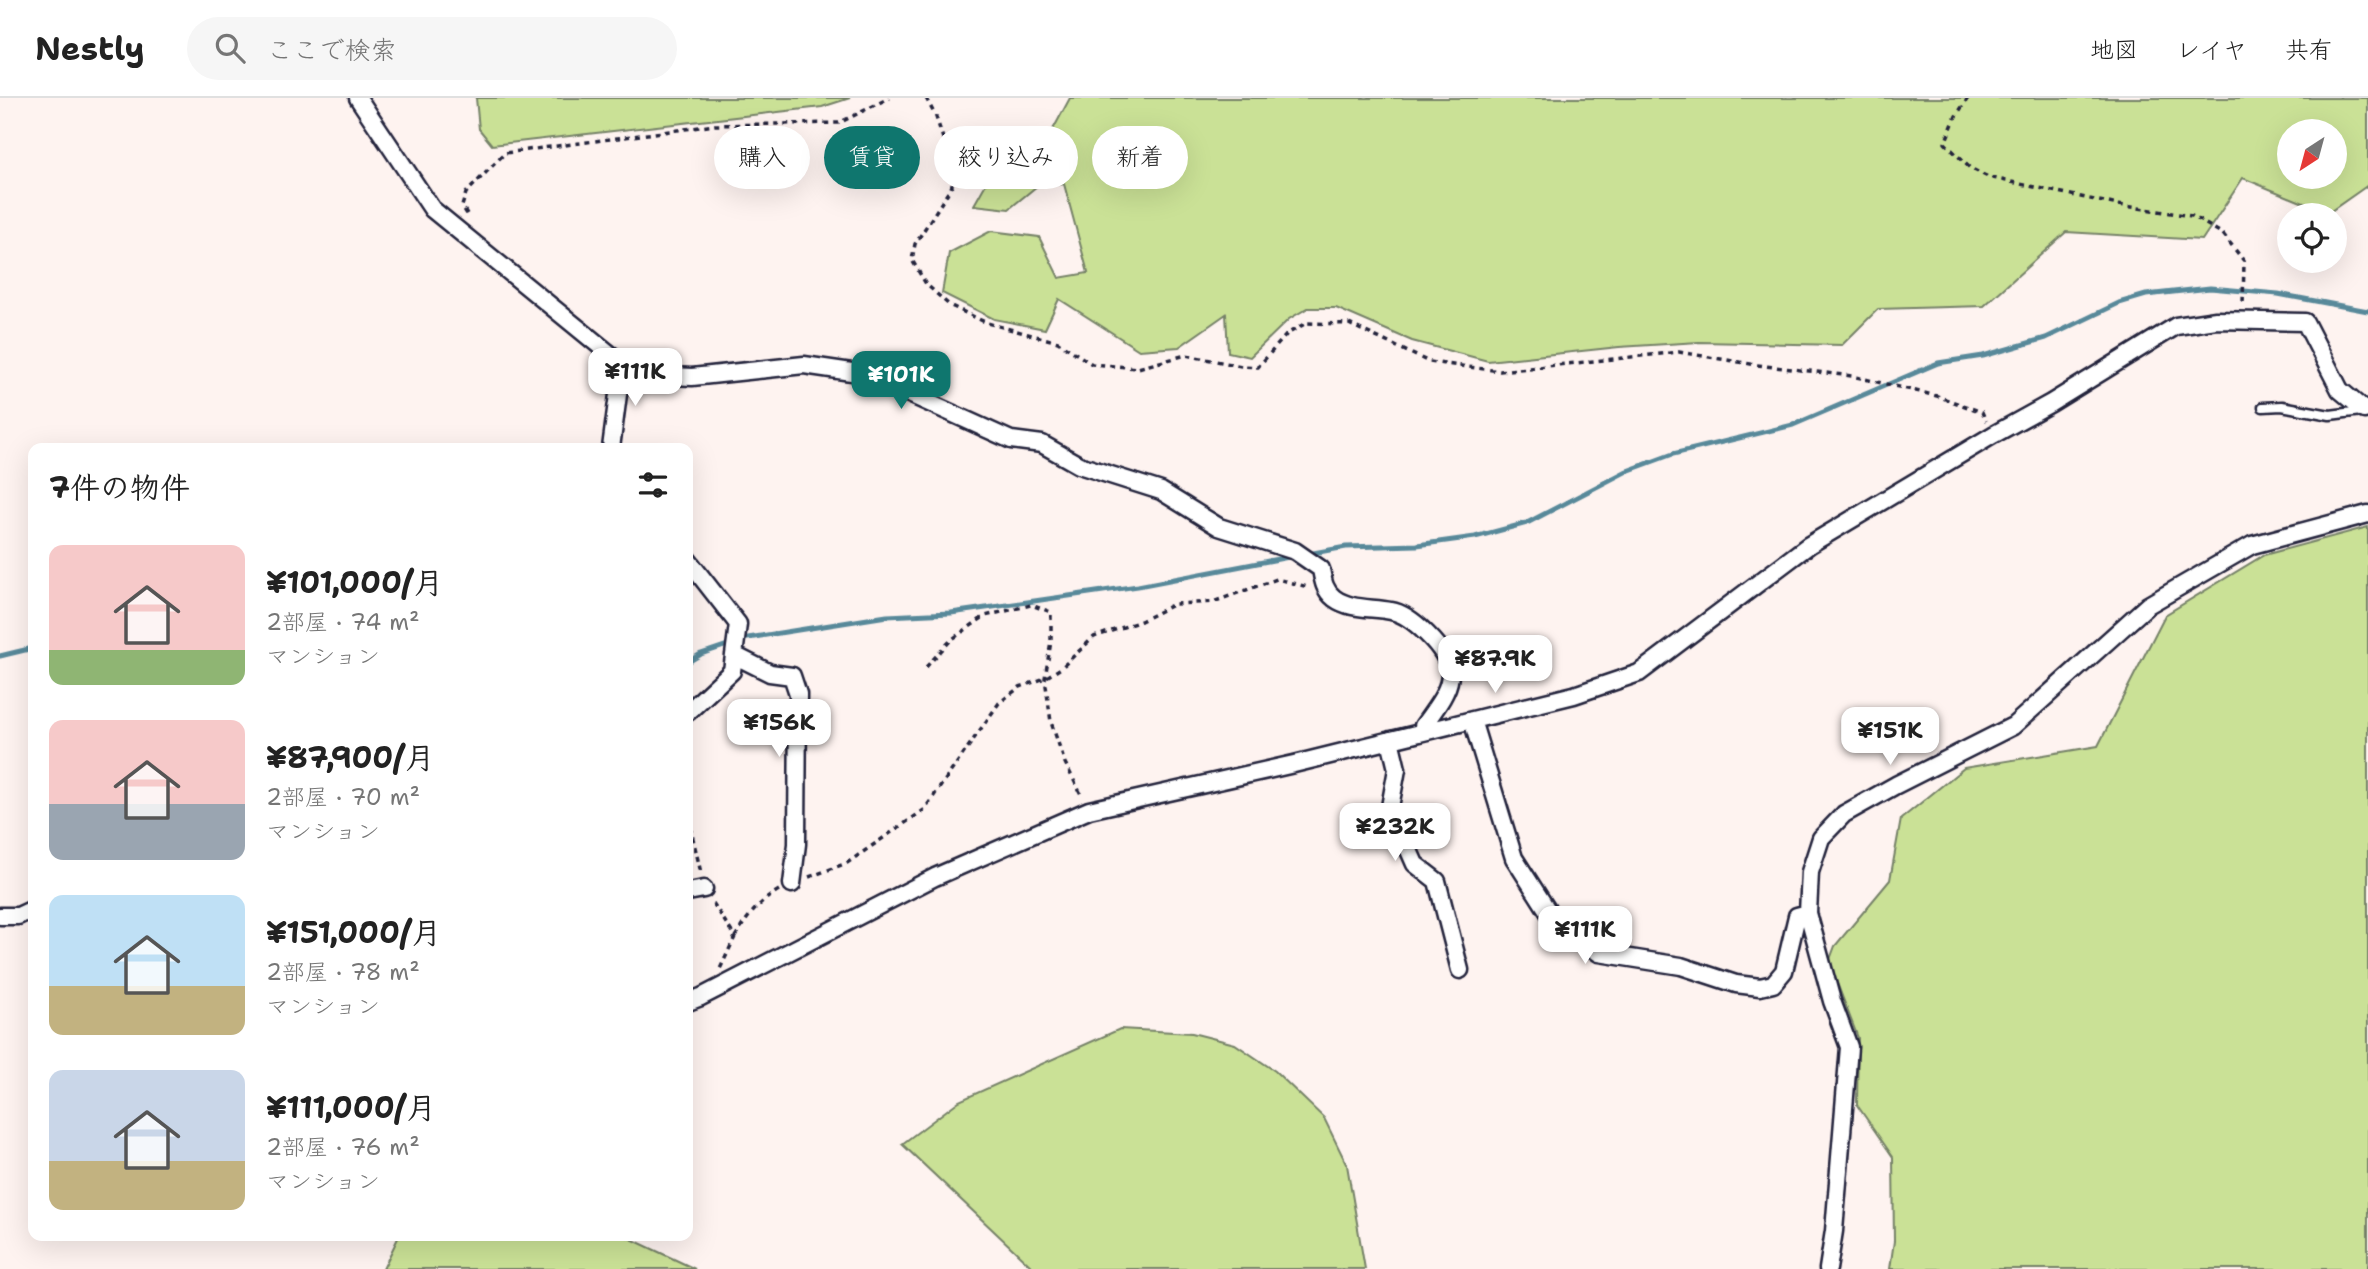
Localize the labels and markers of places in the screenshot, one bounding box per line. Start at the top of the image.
pin: ¥111K [586,348,684,408]
pin: ¥101K [852,352,950,411]
pin: ¥87.9K [1438,636,1552,695]
pin: ¥156K [730,700,828,759]
pin: ¥151K [1841,708,1939,767]
pin: ¥232K [1346,804,1444,863]
pin: ¥111K [1536,906,1634,966]

